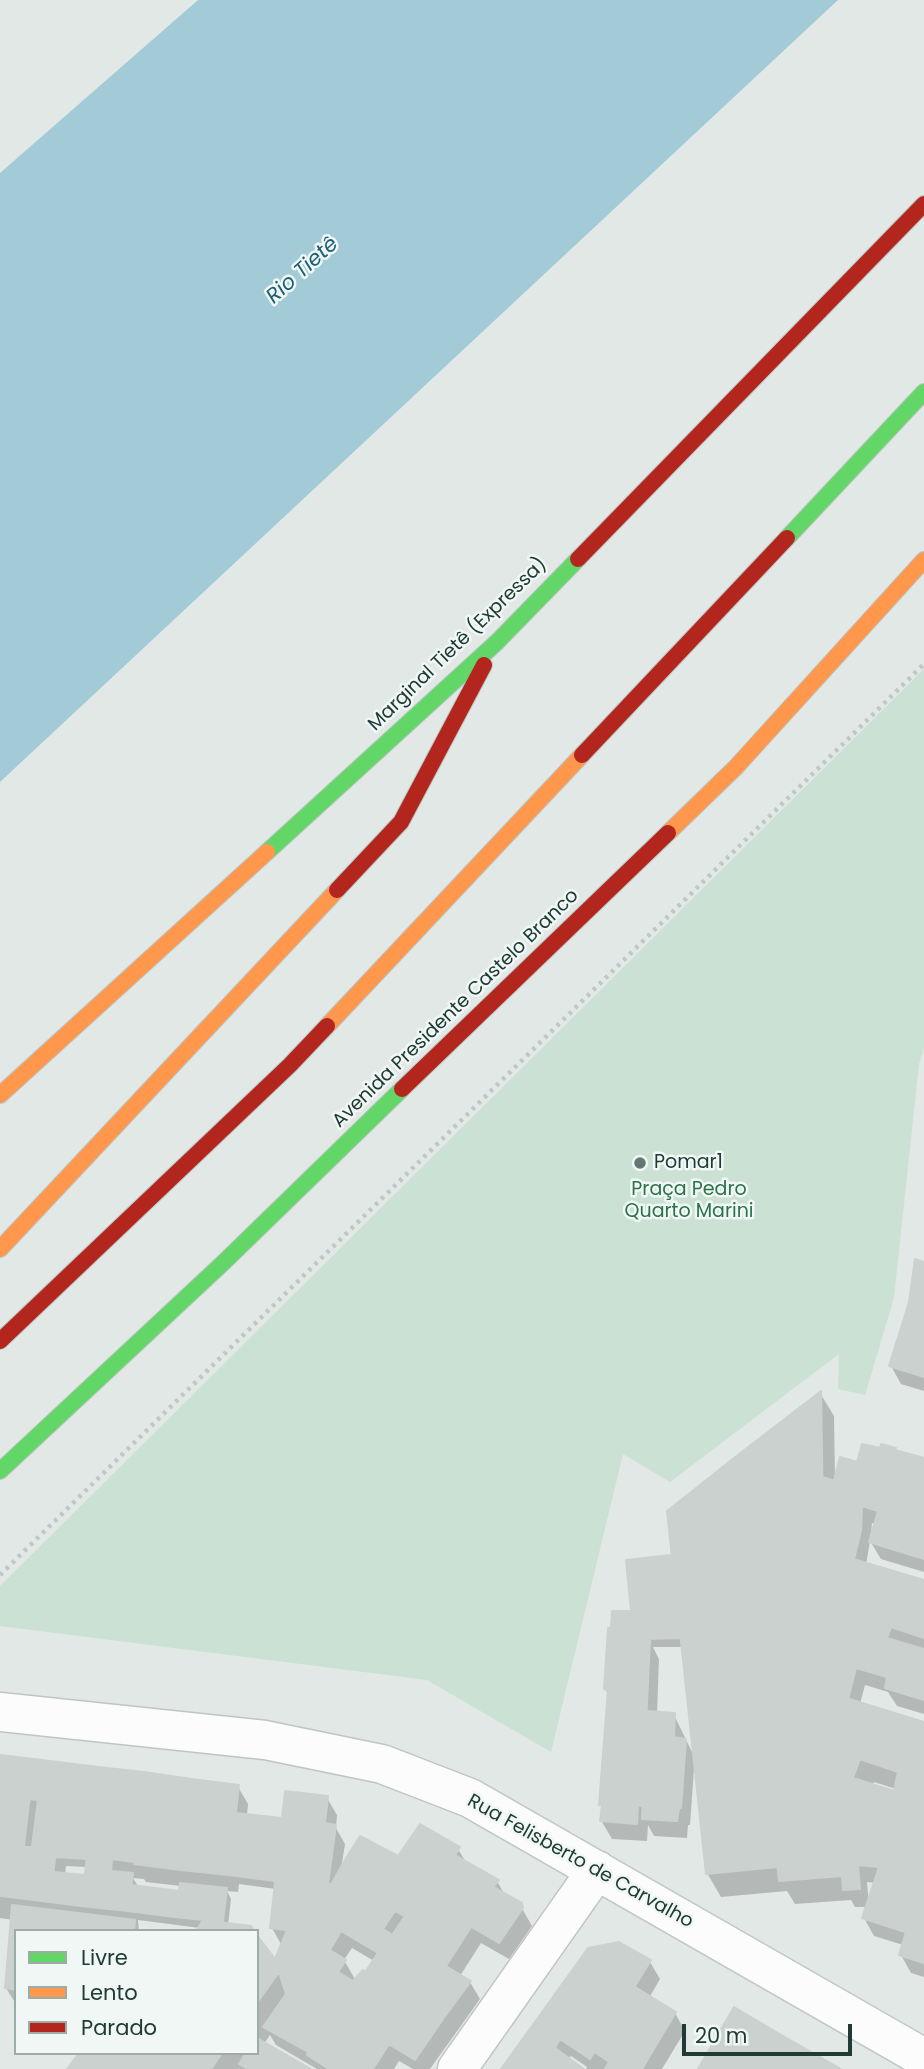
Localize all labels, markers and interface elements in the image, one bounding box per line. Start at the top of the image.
water label: Rio Tietê [262,232,344,310]
street label: Marginal Tietê (Expressa) [364,554,552,736]
street label: Avenida Presidente Castelo Branco [328,885,584,1133]
place label: Pomar1 [654,1152,723,1174]
marker: Pomar1 [632,1155,648,1171]
park label: Praça Pedro Quarto Marini [624,1179,754,1223]
street label: Rua Felisberto de Carvalho [463,1790,697,1934]
legend [14,1929,259,2055]
text: Livre [81,1943,128,1972]
text: Lento [81,1978,138,2007]
scale bar [686,2010,856,2054]
text: Parado [81,2013,157,2042]
text: 20 m [695,2021,748,2050]

